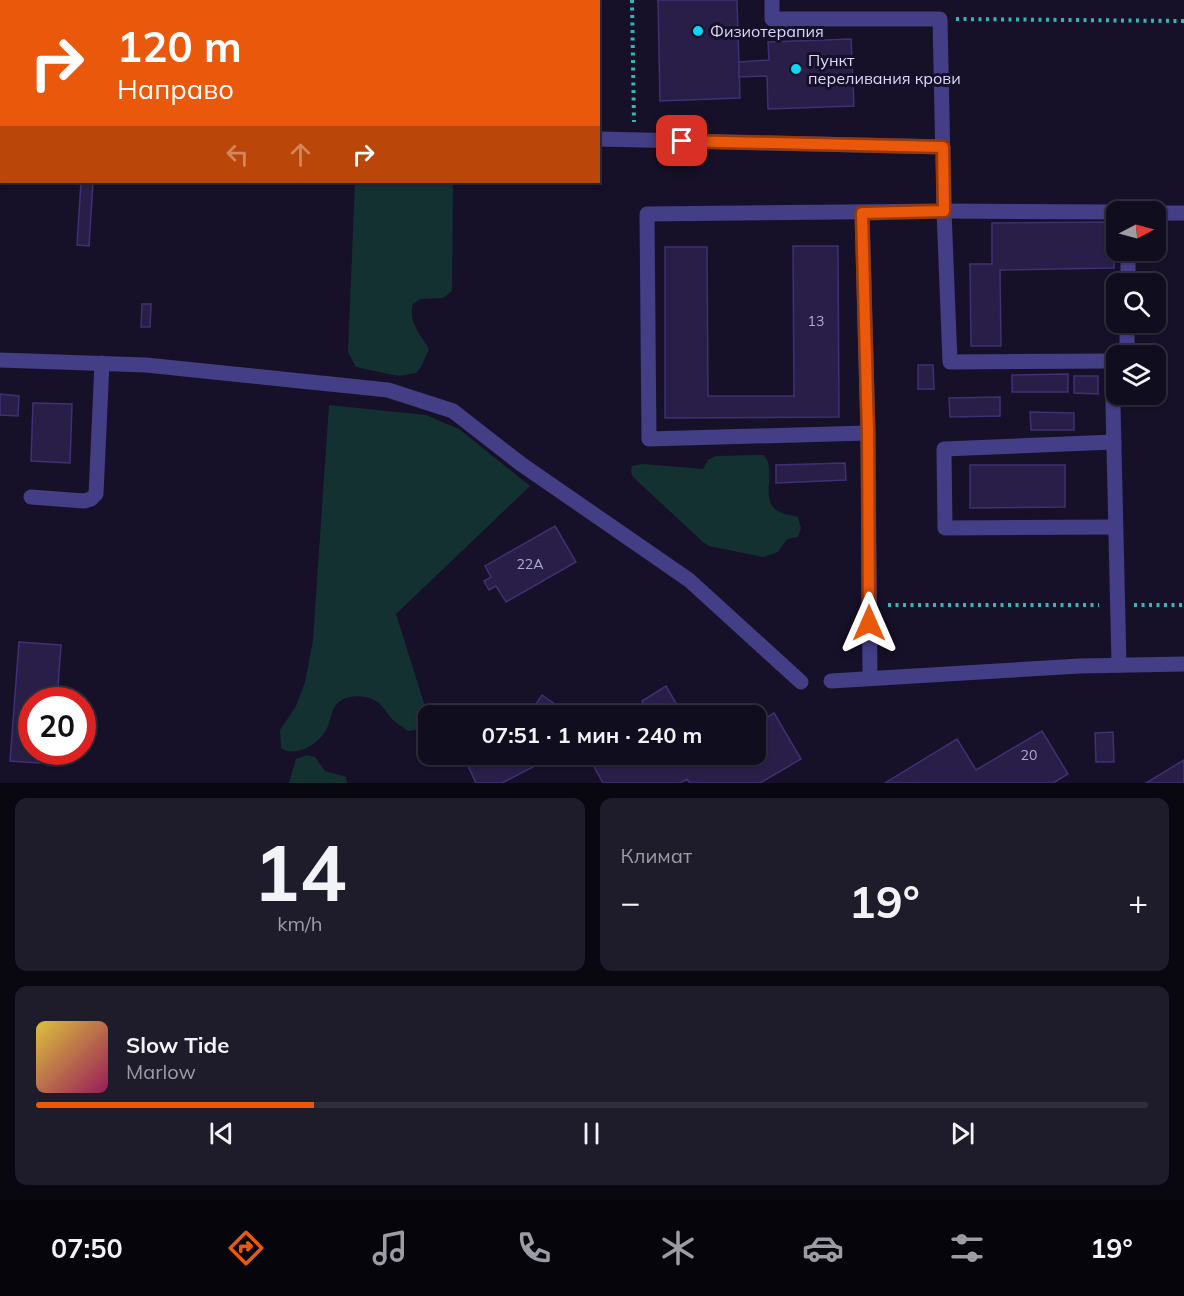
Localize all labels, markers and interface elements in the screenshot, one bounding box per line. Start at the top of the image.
text: 120 m [117,20,242,73]
place label: Физиотерапия [710,21,824,41]
icon: right [18,24,96,102]
marker: Физиотерапия [691,24,705,38]
place label: Пункт переливания крови [808,50,961,88]
marker: Пункт переливания крови [789,62,803,76]
text: Направо [117,72,234,106]
pin [656,115,707,166]
icon: arrive [665,124,698,157]
icon: left [221,138,254,171]
icon: ahead [284,138,317,171]
icon: right [347,138,380,171]
north arrow [1106,201,1166,261]
map controls [1106,201,1166,405]
button: search [1106,273,1166,333]
house number: 13 [808,312,824,330]
button: layers [1106,345,1166,405]
house number: 22А [516,555,544,573]
position arrow [837,591,901,655]
speed limit sign: 20 [18,687,96,765]
text: 07:51 · 1 мин · 240 m [482,721,702,749]
house number: 20 [1021,746,1037,764]
text: 14 [253,823,347,921]
text: Климат [621,843,692,868]
text: 19° [849,873,920,929]
text: − [621,881,640,922]
text: + [1128,881,1148,922]
text: km/h [277,911,322,936]
text: Slow Tide [126,1031,229,1059]
text: Marlow [126,1059,196,1084]
icon: previous [205,1117,238,1150]
icon: pause [575,1117,608,1150]
icon: next [946,1117,979,1150]
icon: directions [225,1227,267,1269]
icon: music [369,1227,411,1269]
icon: phone [513,1227,555,1269]
icon: climate [657,1227,699,1269]
icon: car [802,1227,844,1269]
icon: filters [946,1227,988,1269]
text: 07:50 [51,1231,123,1265]
text: 19° [1090,1231,1133,1265]

